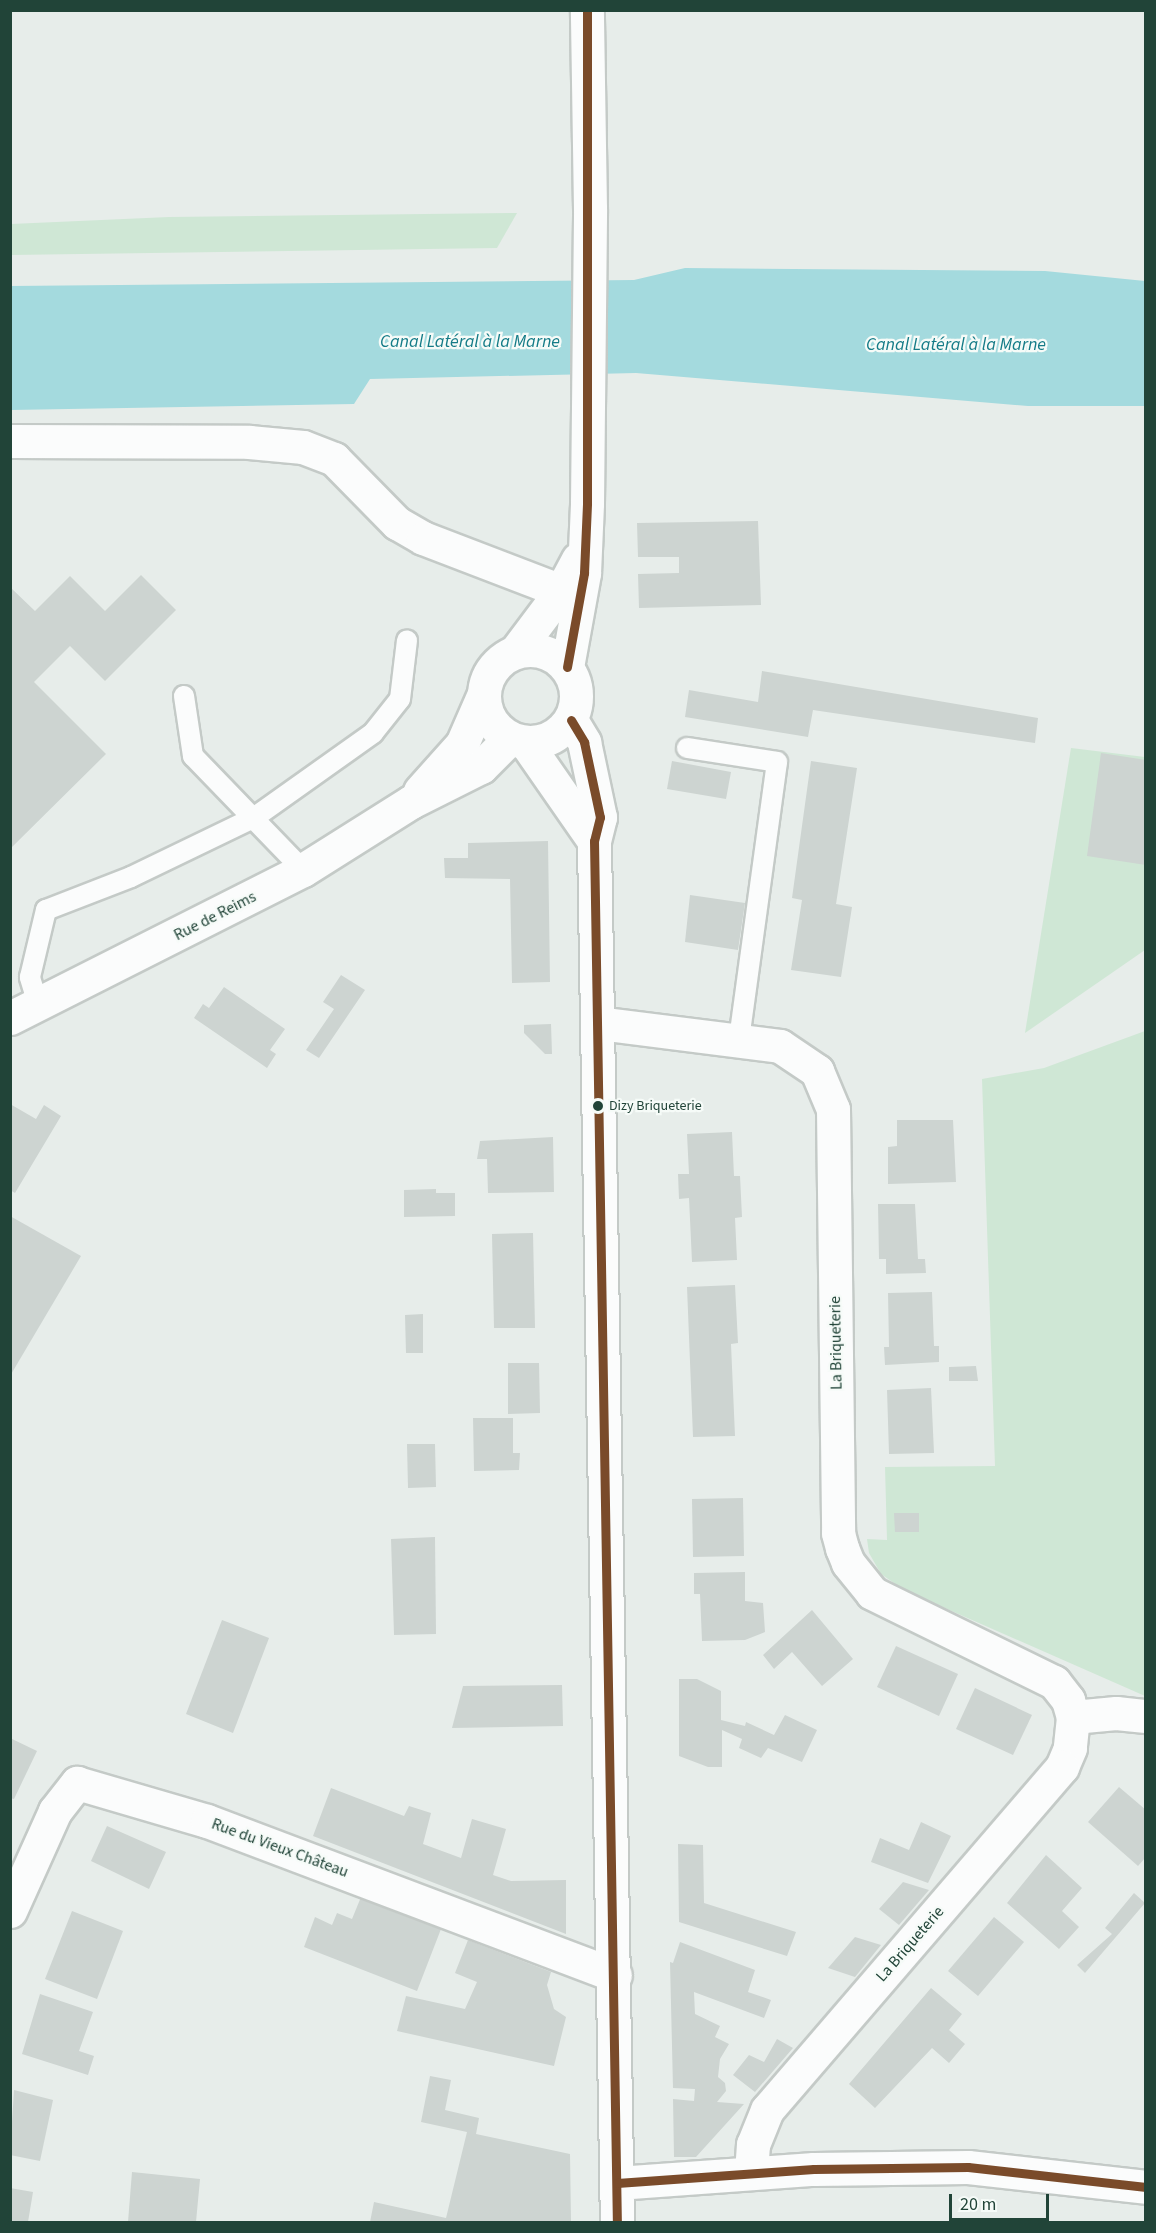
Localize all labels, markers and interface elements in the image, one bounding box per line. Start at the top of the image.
water label: Canal Latéral à la Marne [380,331,560,353]
water label: Canal Latéral à la Marne [866,334,1046,356]
street label: Rue de Reims [171,887,259,945]
place label: Dizy Briqueterie [609,1098,702,1114]
marker: Dizy Briqueterie [592,1100,604,1112]
street label: La Briqueterie [826,1296,846,1390]
street label: Rue du Vieux Château [209,1814,351,1882]
street label: La Briqueterie [872,1902,948,1986]
scale bar [952,2182,1052,2220]
text: 20 m [960,2192,996,2217]

